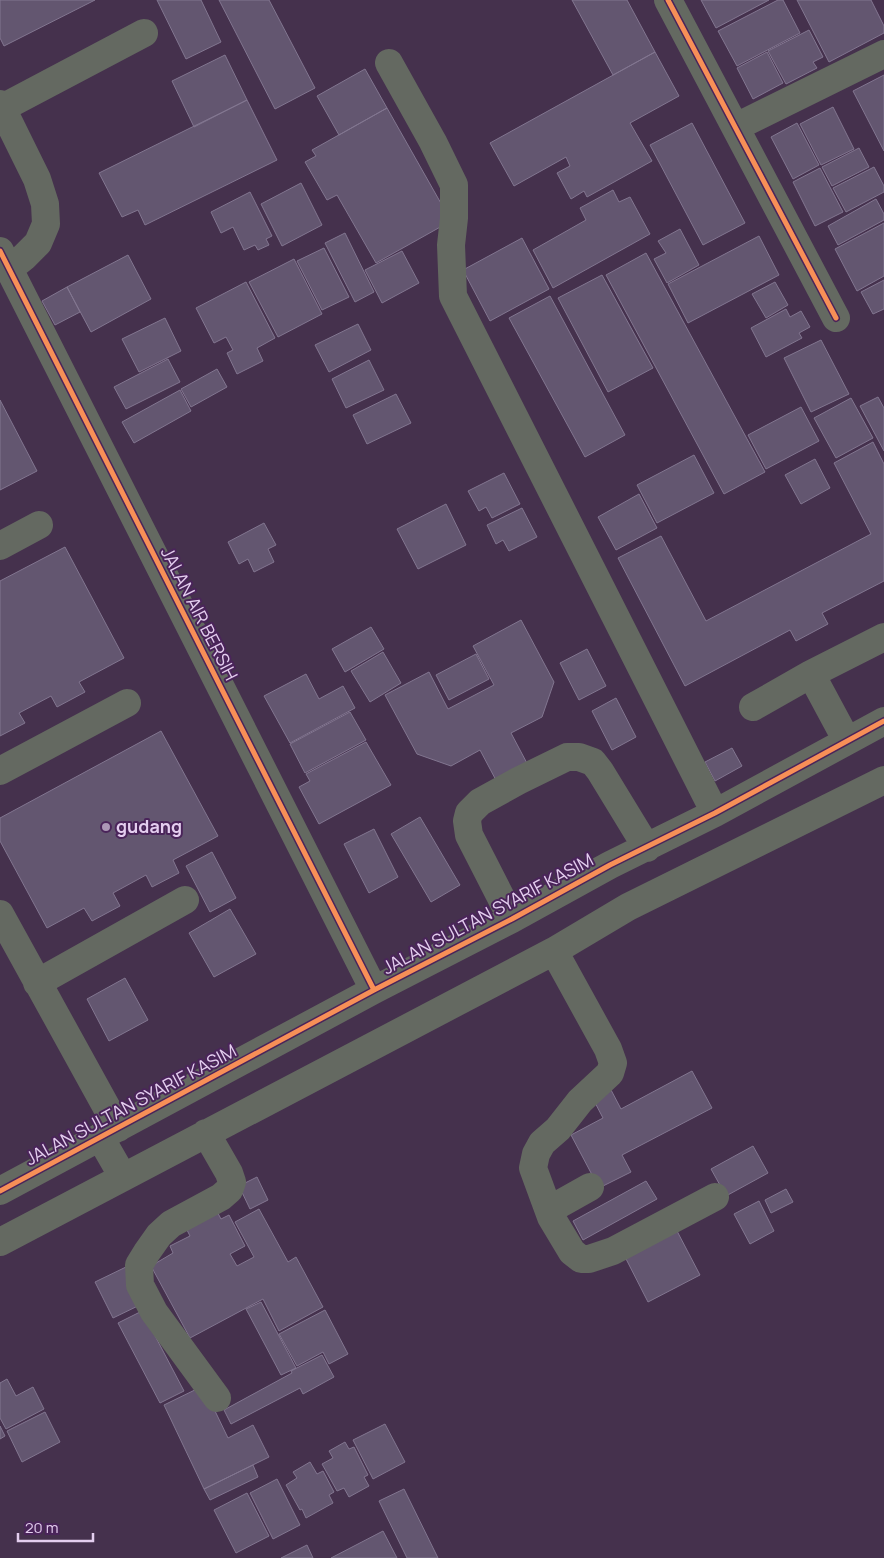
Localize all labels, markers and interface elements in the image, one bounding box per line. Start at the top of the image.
street label: JALAN AIR BERSIH [156,543,244,684]
place label: gudang [116,814,182,838]
marker: gudang [100,821,112,833]
street label: JALAN SULTAN SYARIF KASIM [378,847,597,979]
street label: JALAN SULTAN SYARIF KASIM [21,1038,240,1170]
scale bar [18,1510,92,1542]
text: 20 m [25,1517,58,1538]

